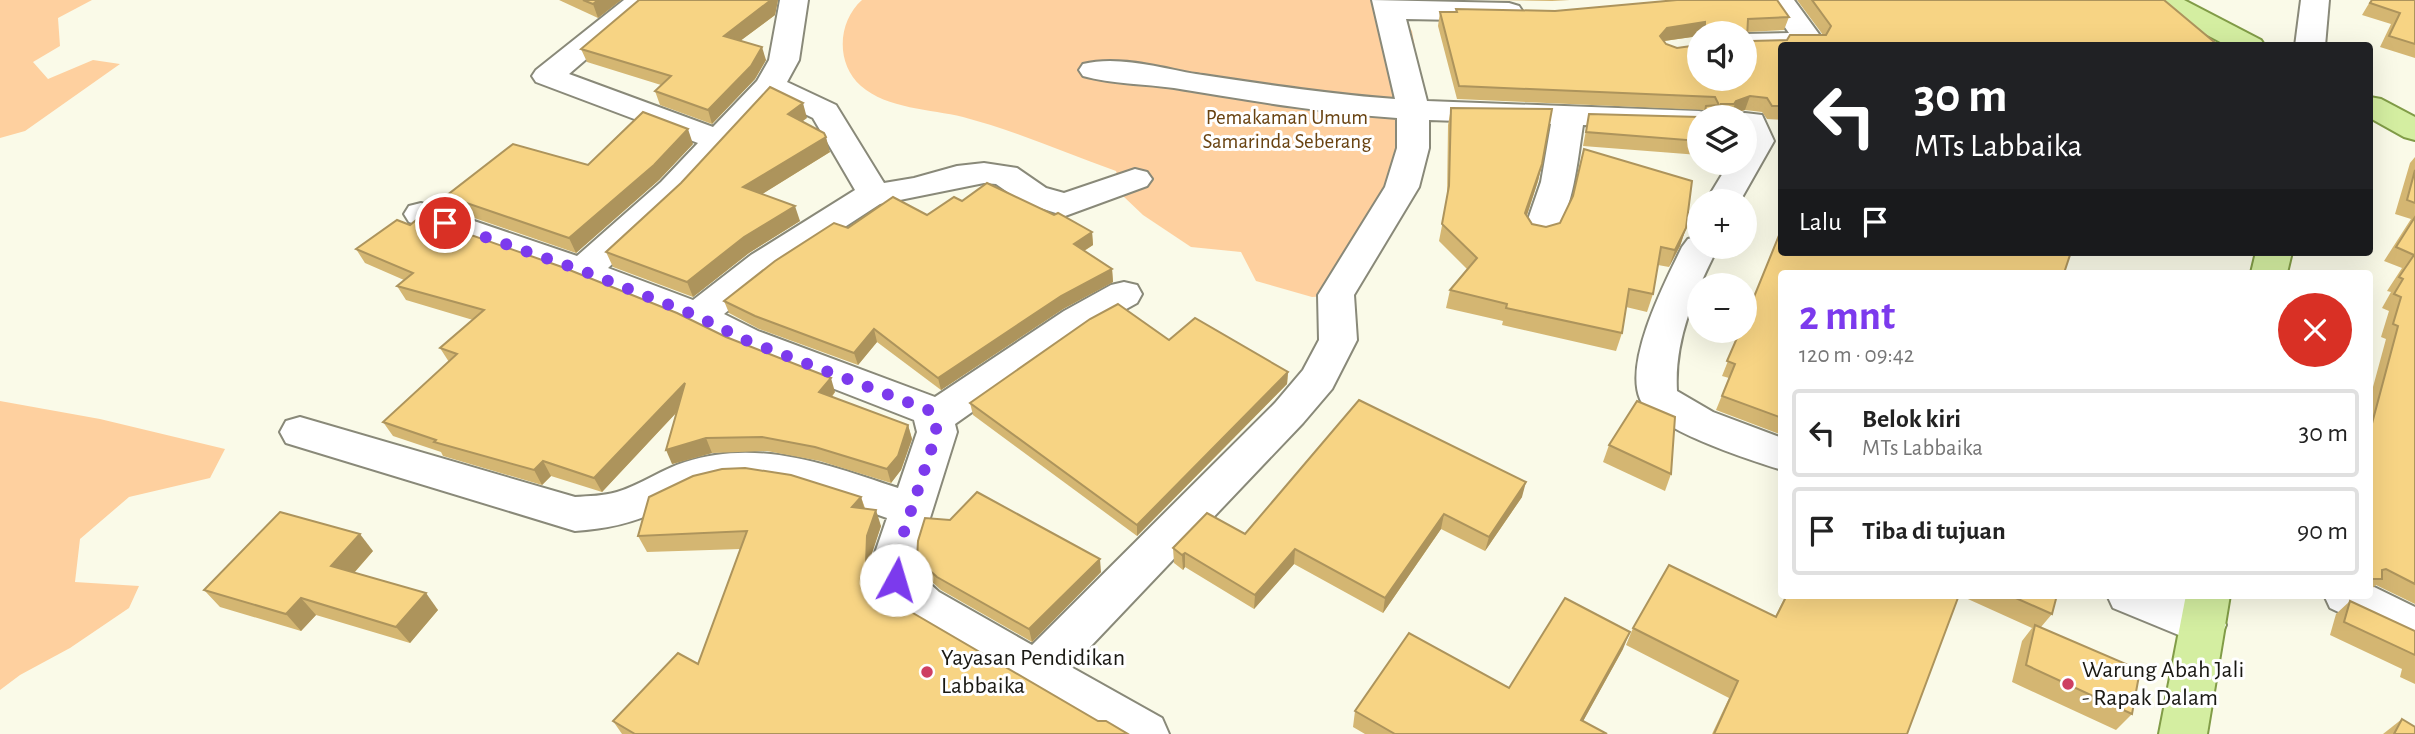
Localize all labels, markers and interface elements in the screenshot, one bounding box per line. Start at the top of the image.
map controls [1687,21,1757,343]
button: sound [1687,21,1757,91]
icon: left [1799,70,1890,161]
text: 30 m [1914,72,2008,121]
button: layers [1687,105,1757,175]
park label: Pemakaman Umum Samarinda Seberang [1203,107,1372,152]
text: MTs Labbaika [1914,130,2082,162]
button: + [1687,189,1757,259]
pin [415,193,475,253]
icon: arrive [1856,203,1894,241]
icon: arrive [426,204,464,242]
text: Lalu [1799,209,1842,235]
button: − [1687,273,1757,343]
button: close [2278,293,2352,367]
text: 2 mnt [1799,295,1895,337]
text: 120 m · 09:42 [1799,344,1914,367]
text: Belok kiri [1862,406,1961,432]
icon: left [1803,414,1841,452]
text: 30 m [2298,420,2348,446]
text: MTs Labbaika [1862,437,1983,460]
icon: arrive [1803,512,1841,550]
text: Tiba di tujuan [1862,518,2006,544]
text: 90 m [2297,518,2348,544]
position arrow [859,543,933,617]
place label: Yayasan Pendidikan Labbaika [941,646,1125,698]
place label: Warung Abah Jali - Rapak Dalam [2082,658,2244,710]
marker: Yayasan Pendidikan Labbaika [919,664,935,680]
marker: Warung Abah Jali - Rapak Dalam [2060,676,2076,692]

